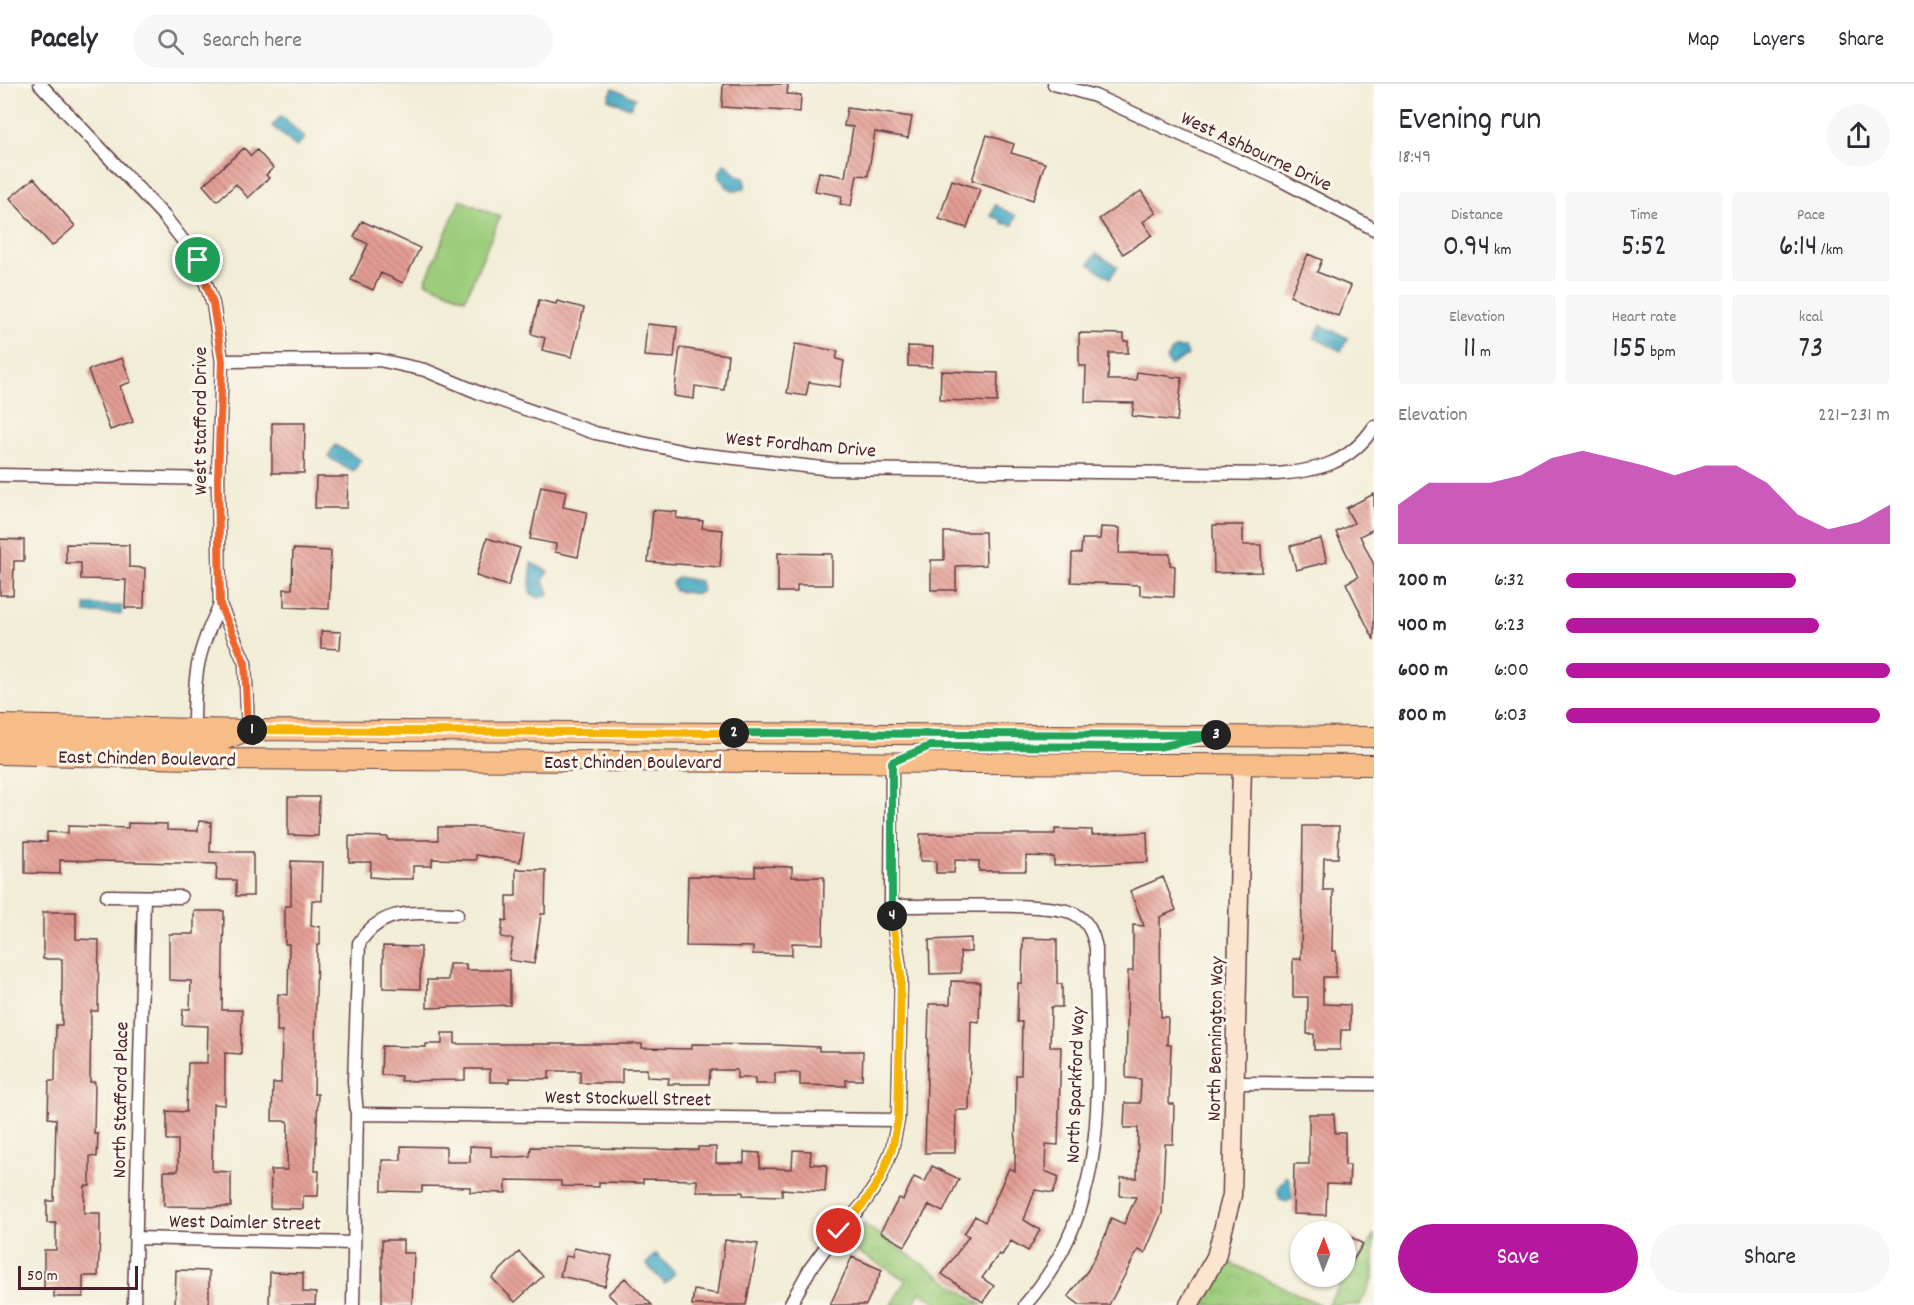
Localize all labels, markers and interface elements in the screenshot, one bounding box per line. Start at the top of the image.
search box [133,14,553,68]
text: Pacely [30,21,97,61]
icon: search [154,25,187,58]
text: Search here [202,26,302,57]
text: Map [1688,26,1719,56]
text: Layers [1752,26,1805,56]
text: Share [1838,26,1884,56]
text: Evening run [1398,98,1542,145]
button: share [1827,104,1890,167]
street label: West Ashbourne Drive [1176,105,1336,200]
text: 18:49 [1398,144,1431,172]
text: Distance [1451,204,1503,227]
text: Time [1630,204,1658,227]
text: Pace [1797,204,1825,227]
text: 0.94 [1443,227,1490,270]
text: 5:52 [1621,227,1667,270]
text: 6:14 [1779,227,1817,270]
pin [172,234,223,285]
text: km [1490,239,1511,262]
text: /km [1817,239,1843,262]
icon: arrive [181,243,214,276]
text: Elevation [1449,306,1505,329]
text: Heart rate [1612,306,1676,329]
text: kcal [1799,306,1823,329]
text: 11 [1463,329,1476,372]
text: 155 [1612,329,1647,372]
text: 73 [1799,329,1823,372]
text: m [1476,341,1491,364]
text: bpm [1647,341,1676,364]
street label: West Stafford Drive [188,347,216,495]
text: Elevation [1398,402,1468,430]
text: 221–231 m [1818,402,1890,430]
street label: West Fordham Drive [724,425,877,467]
text: 200 m [1398,567,1447,595]
text: 6:32 [1494,567,1525,595]
text: 400 m [1398,612,1446,640]
text: 6:23 [1494,612,1525,640]
text: 600 m [1398,657,1448,685]
text: 6:00 [1494,657,1529,685]
text: 800 m [1398,702,1446,730]
text: 6:03 [1494,702,1527,730]
pin: 1 [237,715,267,745]
text: 1 [250,718,254,741]
pin: 2 [719,718,749,748]
pin: 3 [1201,720,1231,750]
text: 2 [731,721,738,744]
text: 3 [1212,723,1220,746]
street label: East Chinden Boulevard [58,744,236,776]
street label: East Chinden Boulevard [544,750,722,778]
pin: 4 [877,901,907,931]
text: 4 [889,904,895,927]
street label: North Bennington Way [1202,956,1232,1122]
street label: North Sparkford Way [1060,1005,1094,1164]
street label: North Stafford Place [107,1021,137,1179]
street label: West Stockwell Street [545,1085,711,1115]
pin [813,1205,864,1256]
street label: West Daimler Street [169,1209,321,1239]
icon: check [822,1214,855,1247]
north arrow [1290,1221,1356,1287]
map controls [1290,1221,1356,1287]
button: Save [1398,1224,1638,1293]
button: Share [1650,1224,1890,1293]
scale bar [18,1263,138,1290]
text: 50 m [27,1265,58,1288]

